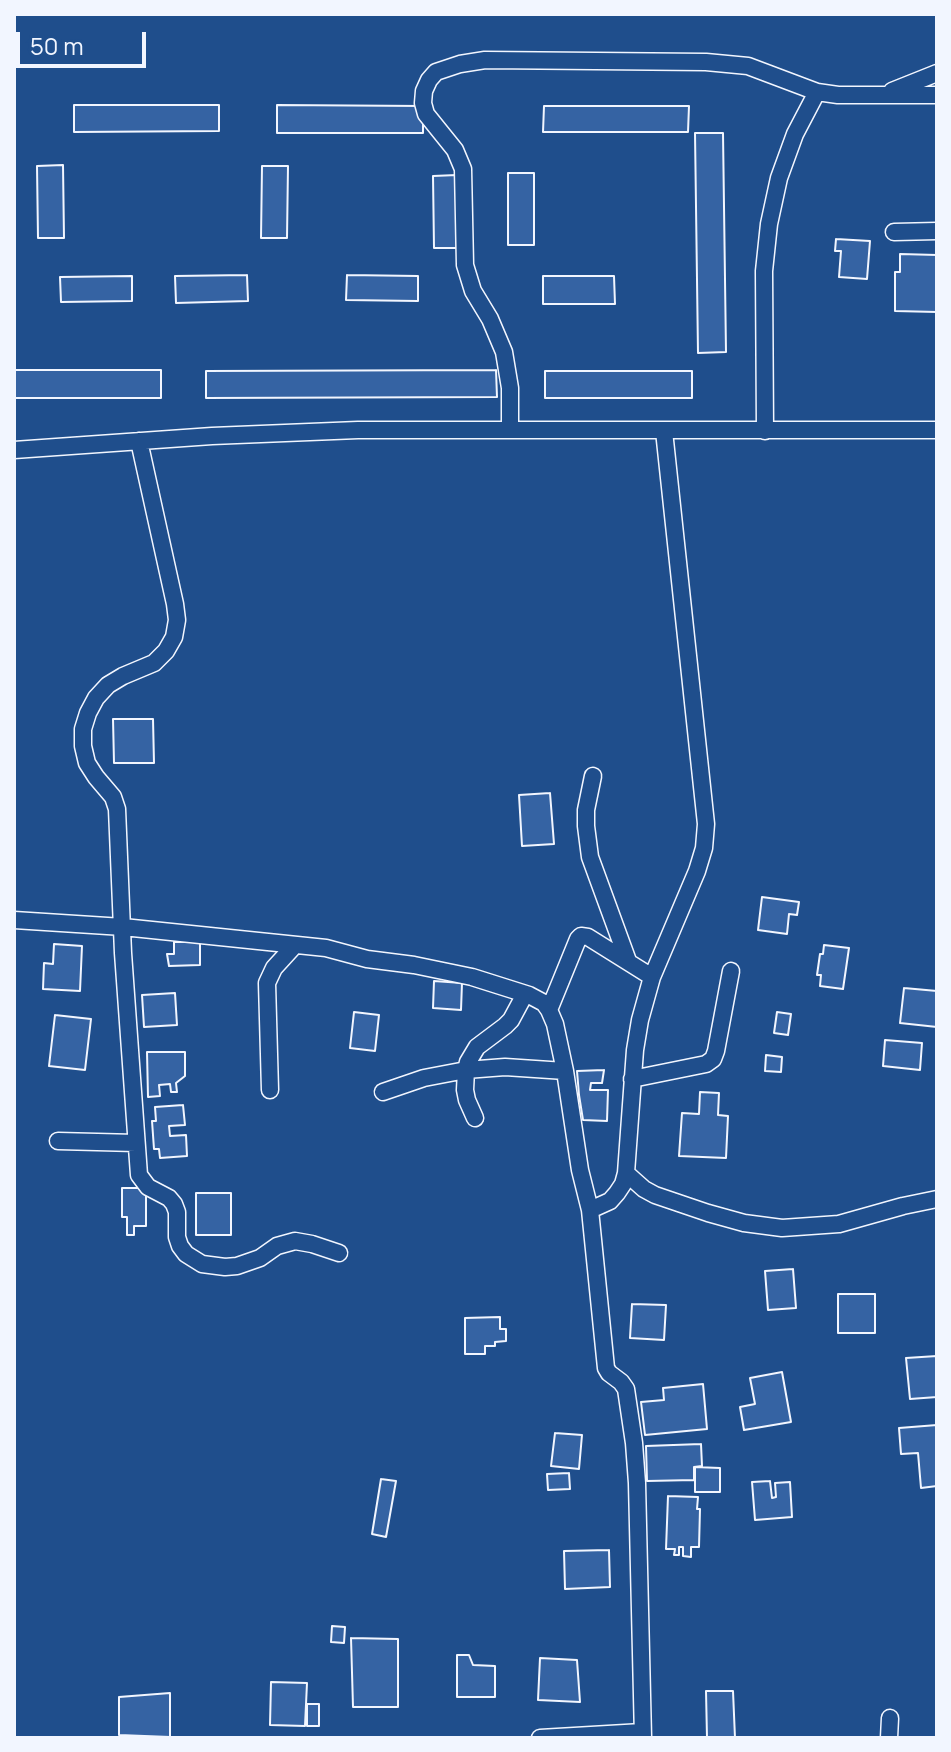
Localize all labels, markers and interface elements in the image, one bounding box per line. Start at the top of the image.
scale bar [20,16,150,66]
text: 50 m [30,29,84,62]

